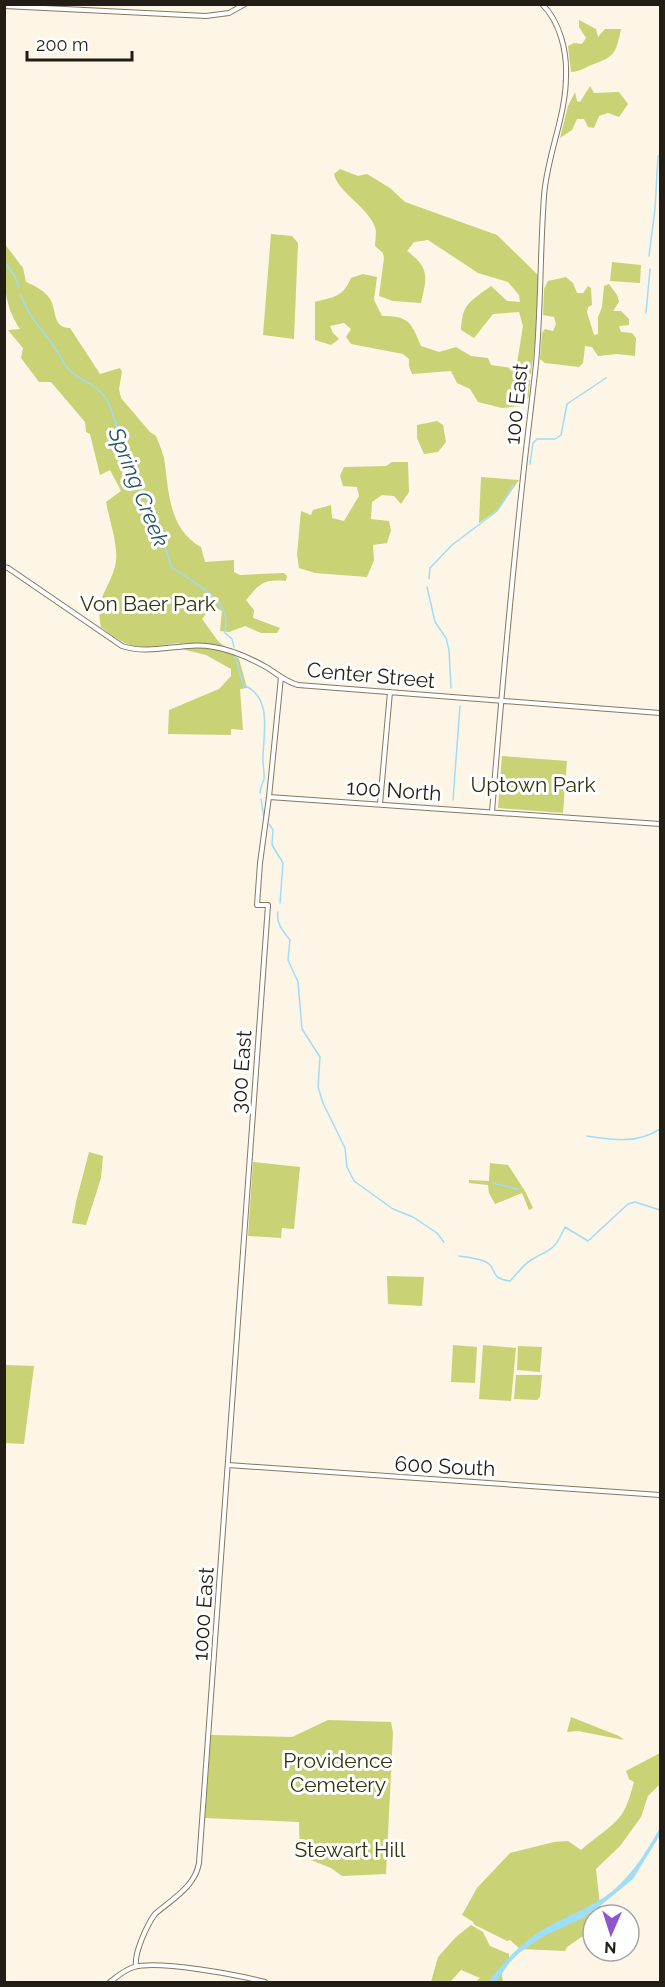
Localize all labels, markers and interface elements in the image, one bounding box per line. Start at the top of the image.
scale bar [27,24,132,62]
text: 200 m [36,34,89,55]
street label: 100 East [499,362,533,446]
water label: Spring Creek [103,423,175,550]
park label: Von Baer Park [80,591,216,616]
street label: Center Street [306,657,436,693]
park label: Uptown Park [470,772,596,797]
street label: 100 North [346,774,442,806]
street label: 300 East [226,1029,256,1115]
street label: 600 South [394,1451,496,1481]
street label: 1000 East [187,1566,219,1662]
park label: Providence Cemetery [283,1748,393,1797]
park label: Stewart Hill [295,1837,406,1862]
north arrow [581,1903,641,1963]
text: N [604,1938,617,1957]

